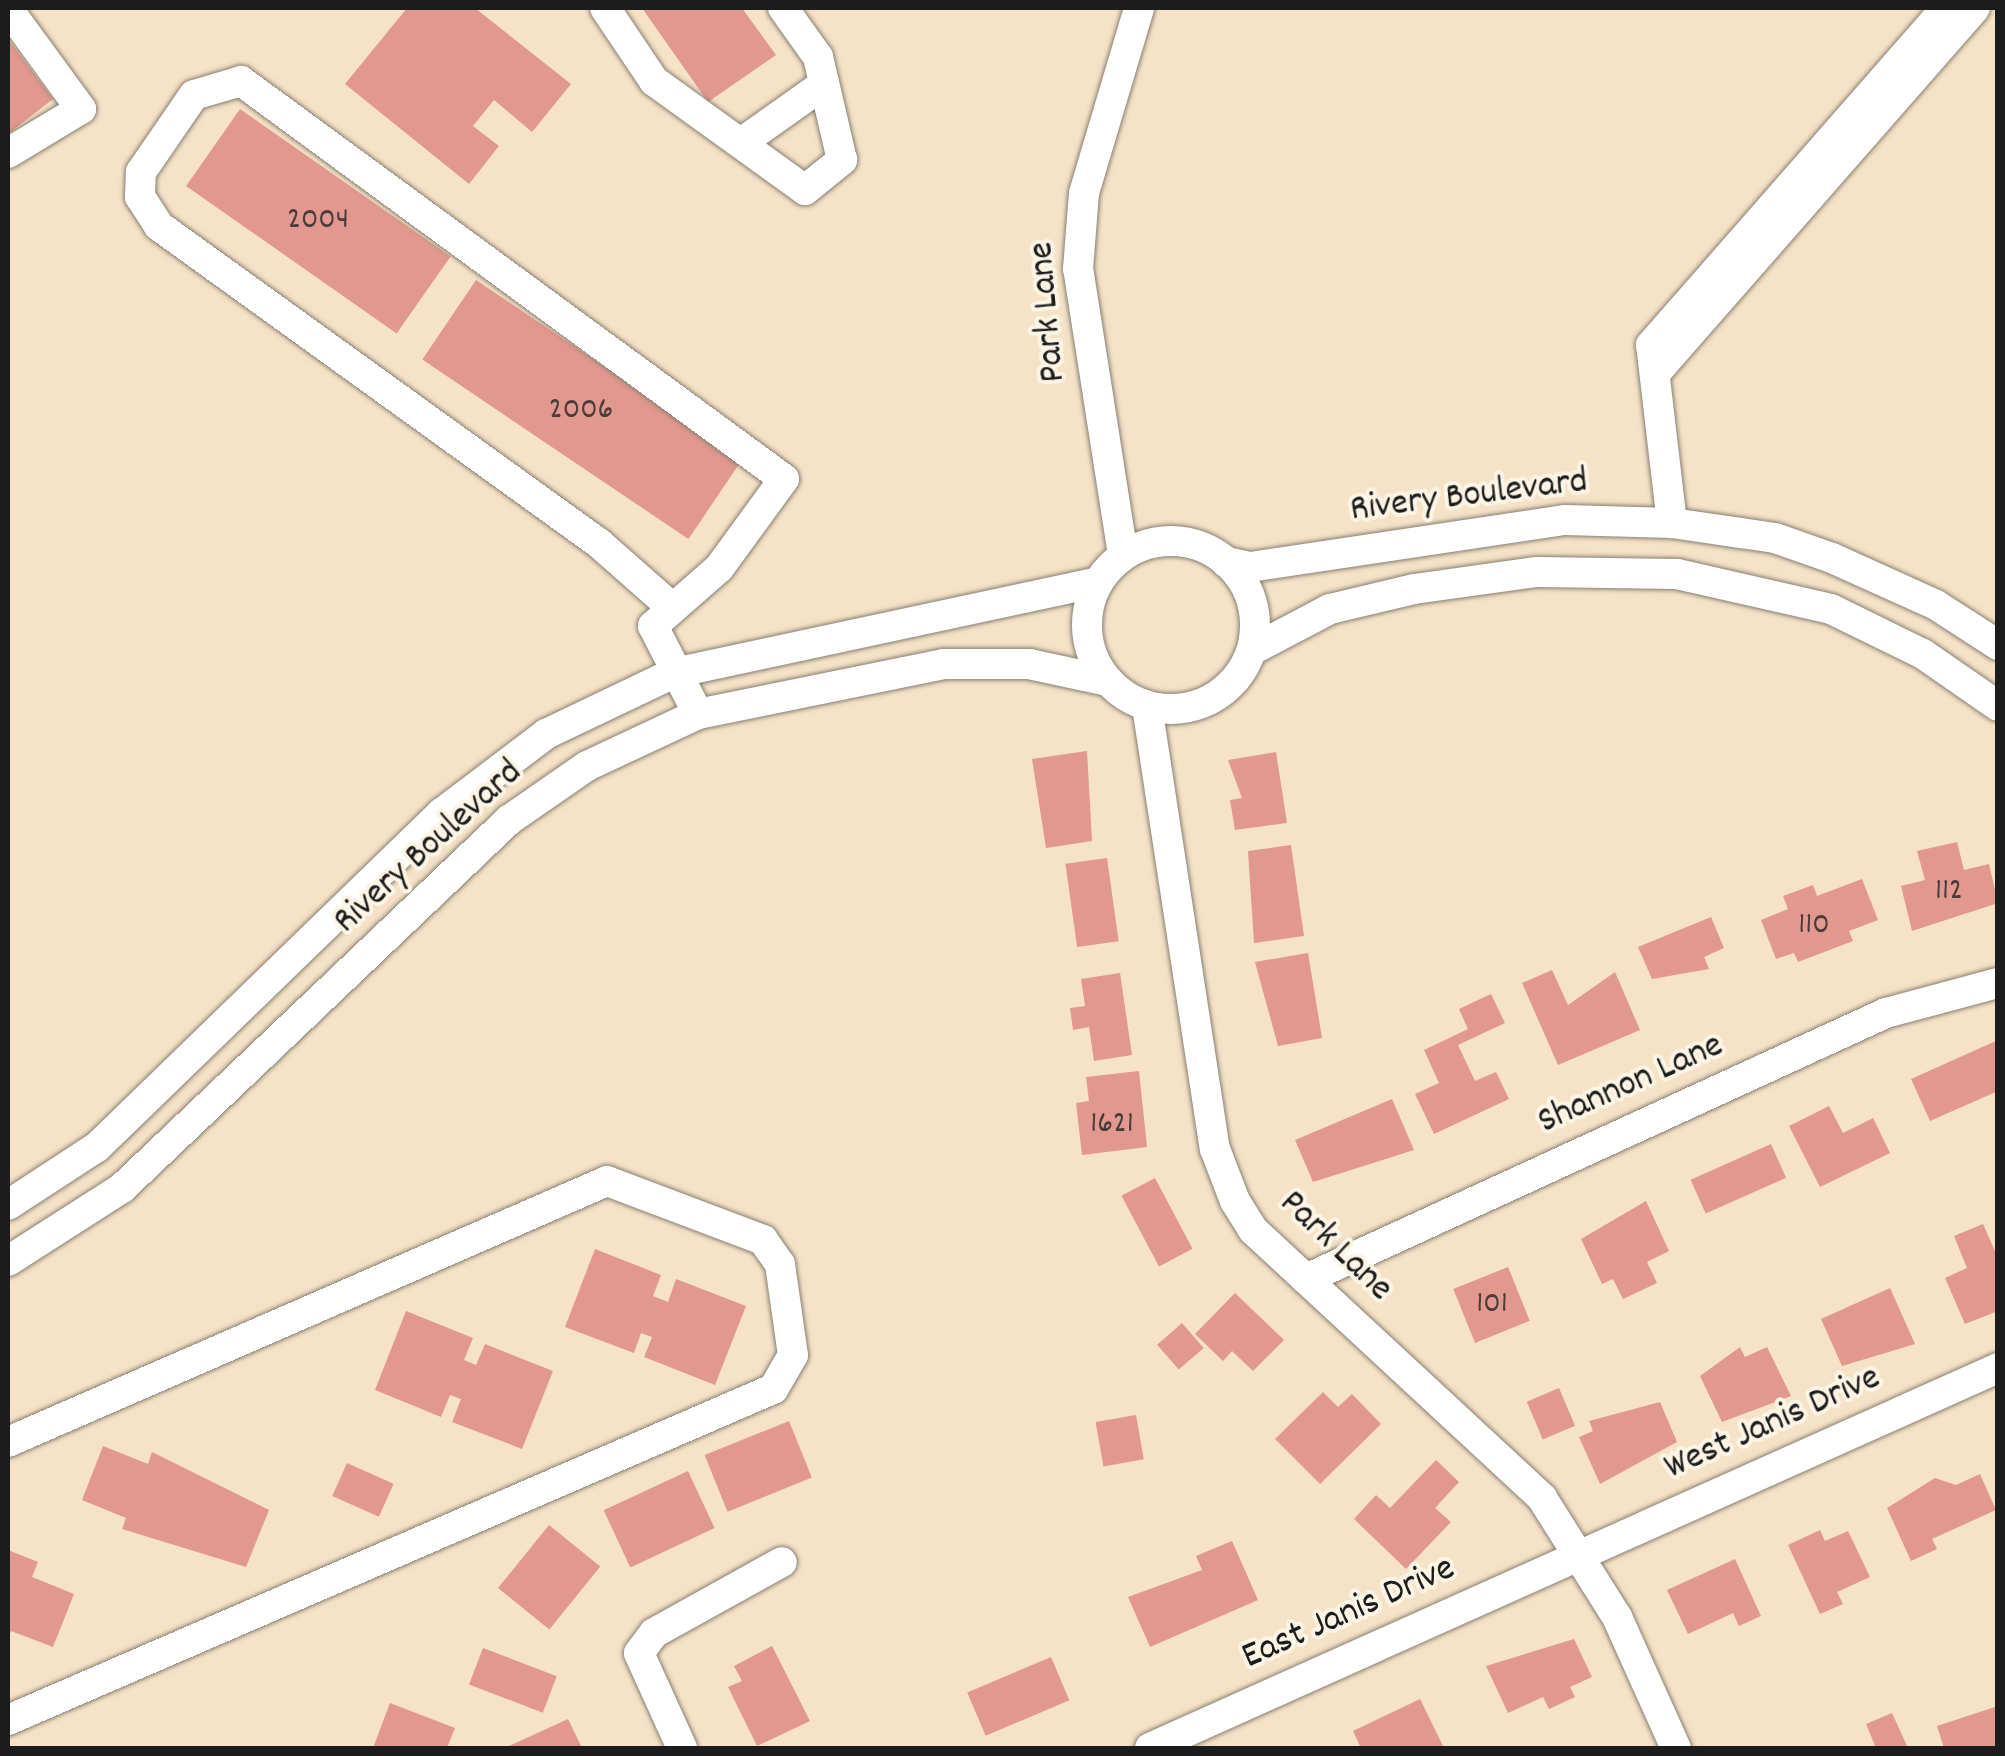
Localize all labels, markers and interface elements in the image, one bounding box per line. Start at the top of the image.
house number: 2004 [287,202,349,240]
street label: Park Lane [1020,240,1078,384]
house number: 2006 [549,392,613,430]
street label: Rivery Boulevard [1348,460,1590,534]
street label: Rivery Boulevard [325,751,533,945]
house number: 112 [1935,873,1963,911]
house number: 110 [1798,907,1830,945]
street label: Shannon Lane [1531,1024,1731,1146]
house number: 1621 [1090,1106,1134,1144]
street label: Park Lane [1268,1182,1402,1312]
house number: 101 [1476,1286,1508,1324]
street label: West Janis Drive [1658,1356,1888,1492]
street label: East Janis Drive [1236,1547,1462,1681]

